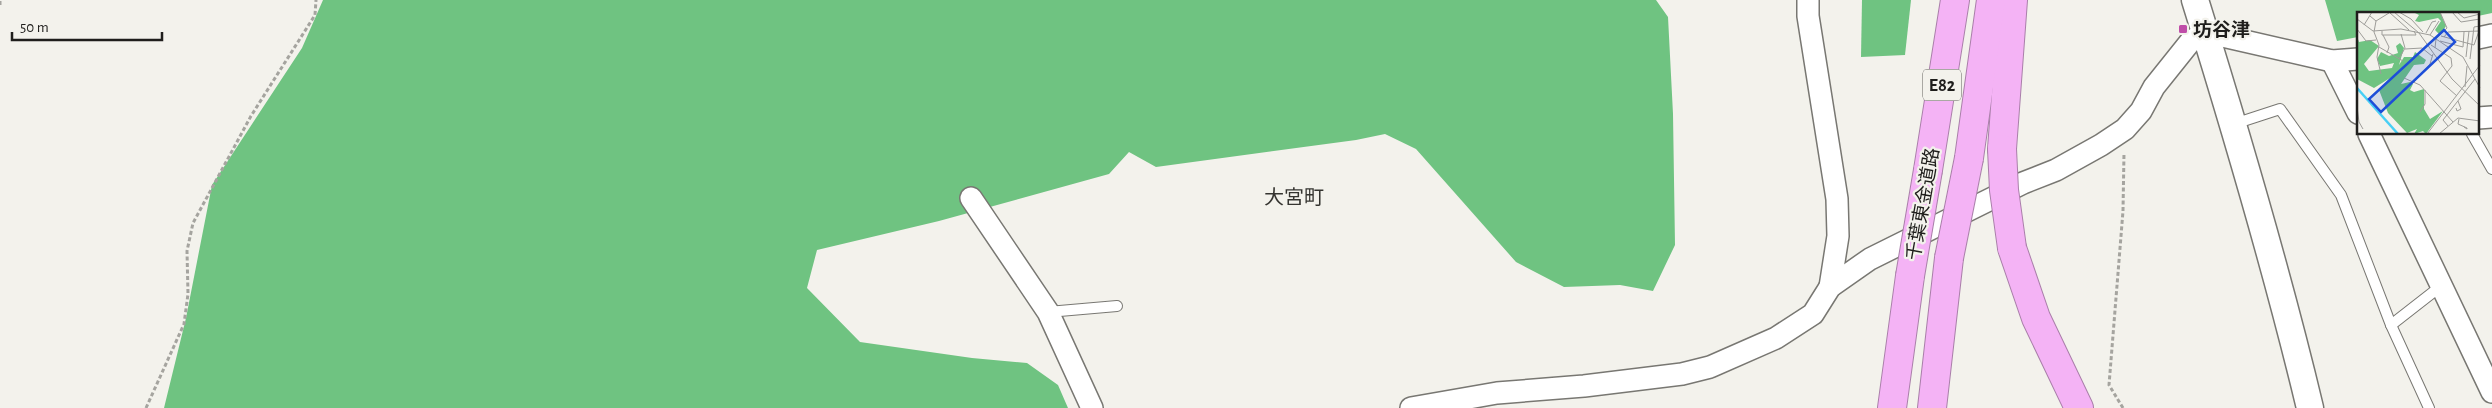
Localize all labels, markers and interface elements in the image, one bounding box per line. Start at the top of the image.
scale bar [12,10,162,42]
inset map [2357,12,2480,135]
text: 50 m [20,20,49,35]
place label: 坊谷津 [2193,20,2250,40]
marker: 坊谷津 [2177,23,2189,35]
road number: E82 [1923,70,1961,100]
street label: 千葉東金道路 [1902,146,1943,262]
district label: 大宮町 [1264,187,1324,208]

